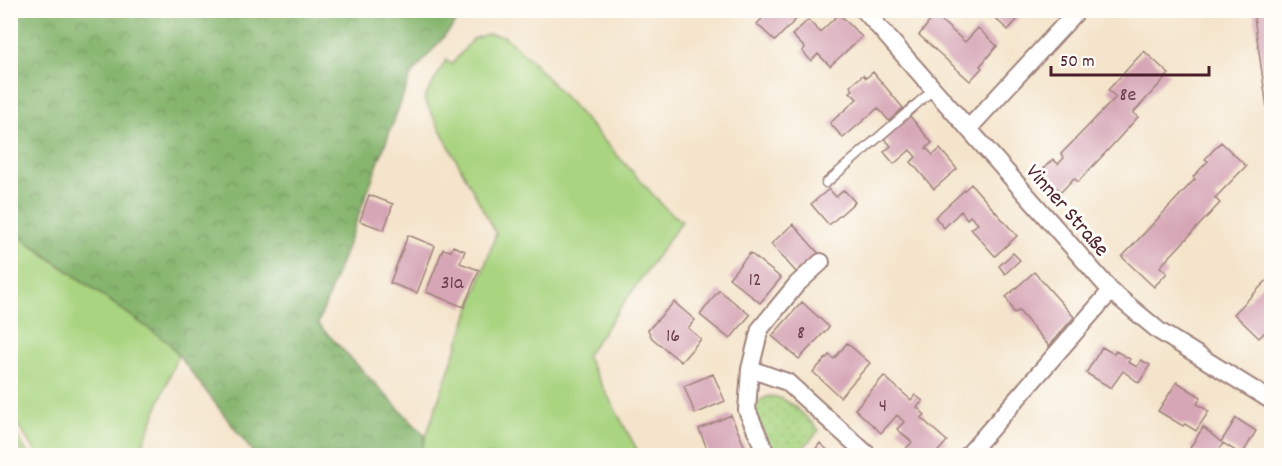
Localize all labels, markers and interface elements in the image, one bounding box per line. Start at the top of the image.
scale bar [1051,39,1208,77]
text: 50 m [1060,50,1095,75]
house number: 8e [1120,82,1137,110]
street label: Vinner Straße [1017,158,1116,265]
house number: 12 [748,267,762,295]
house number: 31a [441,270,464,298]
house number: 8 [797,320,805,348]
house number: 16 [666,323,680,351]
house number: 4 [879,393,887,421]

